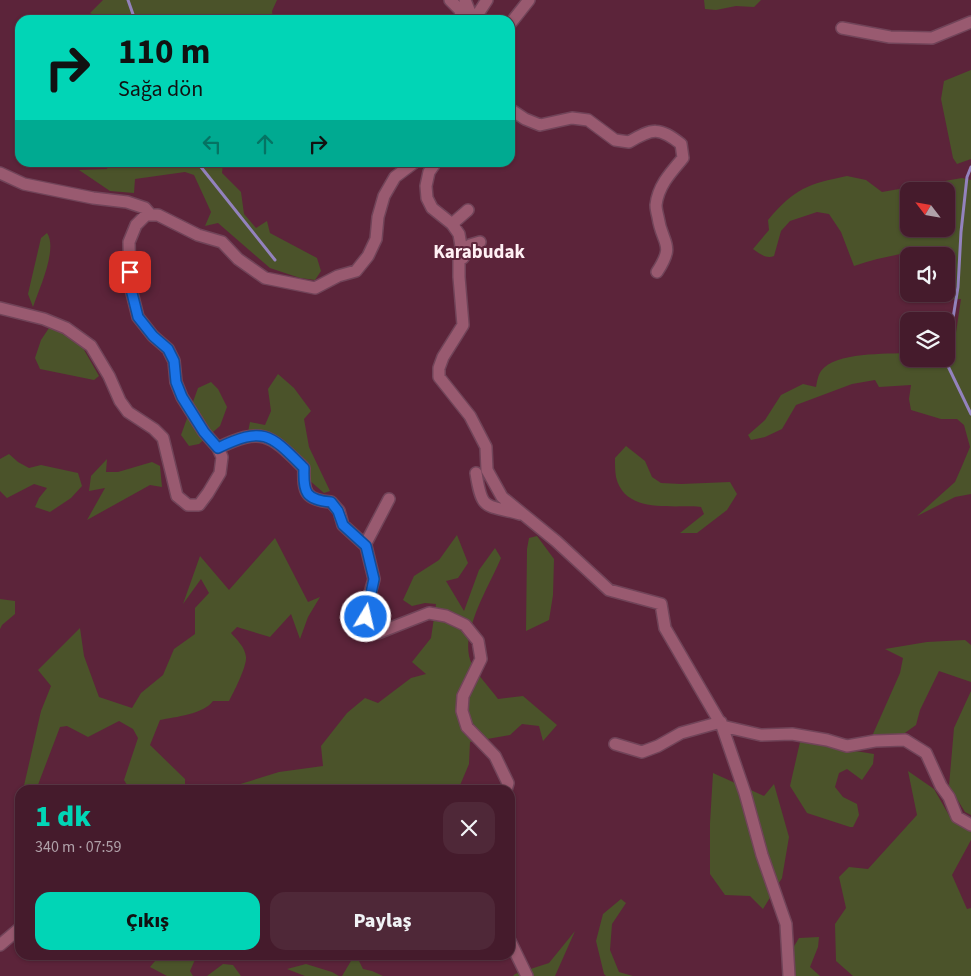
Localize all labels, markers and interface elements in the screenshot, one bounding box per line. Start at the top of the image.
text: 110 m [118,27,210,77]
icon: right [35,35,100,100]
text: Sağa dön [118,73,203,105]
icon: left [198,130,226,158]
icon: ahead [251,130,279,158]
icon: right [304,130,332,158]
north arrow [900,182,955,238]
map controls [900,182,955,367]
district label: Karabudak [433,239,525,266]
button: sound [900,247,955,302]
pin [109,251,151,293]
icon: arrive [116,258,144,286]
button: layers [900,312,955,367]
position arrow [339,590,391,642]
text: 1 dk [35,795,91,838]
button: close [443,802,495,854]
text: 340 m · 07:59 [35,836,122,858]
button: Çıkış [35,892,260,950]
button: Paylaş [270,892,495,950]

